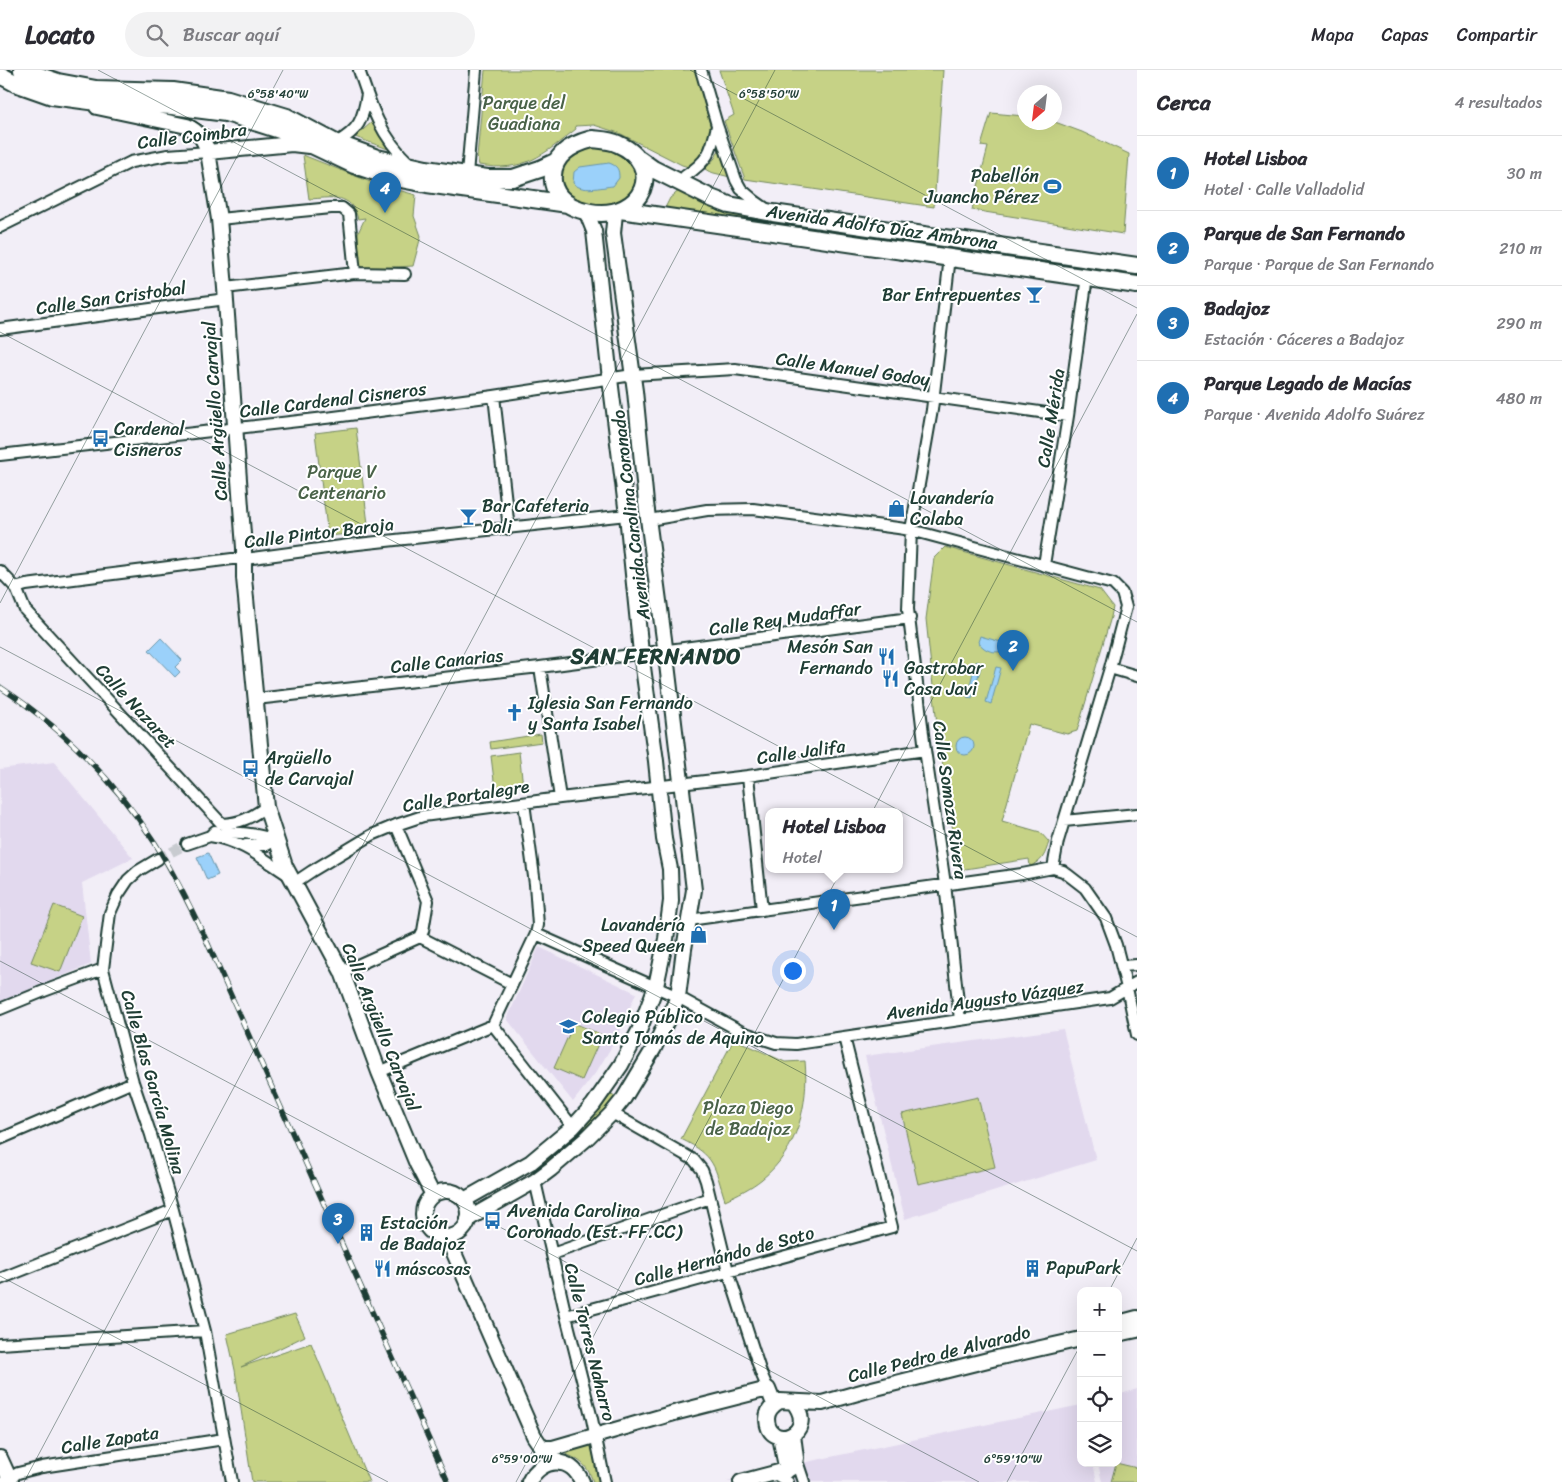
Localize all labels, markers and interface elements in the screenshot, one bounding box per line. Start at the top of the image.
search box [125,12,475,57]
text: Locato [25,14,95,56]
text: Buscar aquí [183,18,280,51]
text: Mapa [1311,19,1354,51]
text: Capas [1382,19,1429,51]
text: Compartir [1457,19,1537,51]
icon: search [143,21,171,49]
text: 6°58'40"W [248,83,309,105]
text: 6°58'50"W [739,83,800,105]
text: Cerca [1157,84,1211,122]
north arrow [1017,85,1062,130]
park label: Parque del Guadiana [483,87,566,140]
text: 4 resultados [1454,88,1542,117]
street label: Calle Coimbra [136,113,249,159]
text: Hotel Lisboa [1204,142,1307,175]
text: 1 [1170,159,1176,188]
text: 30 m [1507,159,1542,188]
place label: Pabellón Juancho Pérez [924,160,1039,213]
pin: 4 [369,172,401,213]
text: Hotel · Calle Valladolid [1204,175,1364,204]
sports icon: Pabellón Juancho Pérez [1043,176,1063,196]
street label: Avenida Adolfo Díaz Ambrona [763,195,1001,259]
text: Parque de San Fernando [1204,217,1405,250]
text: 2 [1168,234,1178,263]
text: 210 m [1499,234,1542,263]
text: Parque · Parque de San Fernando [1204,250,1434,279]
street label: Calle San Cristobal [34,272,189,324]
place label: Bar Entrepuentes [882,279,1022,311]
bar icon: Bar Entrepuentes [1025,285,1045,305]
text: Badajoz [1204,292,1270,325]
text: 3 [1169,309,1177,338]
text: 290 m [1496,309,1542,338]
street label: Calle Argüello Carvajal [193,319,237,502]
text: Estación · Cáceres a Badajoz [1204,325,1404,354]
street label: Calle Manuel Godoy [774,342,933,396]
street label: Calle Mérida [1027,366,1075,470]
text: Parque Legado de Macías [1204,367,1411,400]
street label: Calle Cardenal Cisneros [238,373,429,427]
text: 4 [1168,384,1178,413]
text: 480 m [1496,384,1542,413]
text: Parque · Avenida Adolfo Suárez [1204,400,1425,429]
street label: Avenida Carolina Coronado [602,408,660,623]
place label: Cardenal Cisneros [114,413,185,466]
bus stop icon: Cardenal Cisneros [90,429,110,449]
park label: Parque V Centenario [298,456,386,509]
place label: Lavandería Colaba [910,482,994,535]
place label: Bar Cafeteria Dali [482,490,589,543]
shop icon: Lavandería Colaba [886,498,906,518]
bar icon: Bar Cafeteria Dali [458,506,478,526]
street label: Calle Pintor Baroja [242,508,396,558]
street label: Calle Rey Mudaffar [707,592,865,645]
pin: 2 [997,630,1029,671]
place label: Mesón San Fernando [787,631,873,684]
district label: SAN FERNANDO [569,637,742,676]
street label: Calle Canarias [389,639,506,683]
restaurant icon: Mesón San Fernando [877,647,897,667]
place label: Gastrobar Casa Javi [904,652,985,705]
street label: Calle Nazaret [87,656,185,757]
restaurant icon: Gastrobar Casa Javi [880,668,900,688]
place label: Iglesia San Fernando y Santa Isabel [527,687,693,740]
church icon: Iglesia San Fernando y Santa Isabel [504,703,524,723]
street label: Calle Somoza Rivera [923,719,977,882]
street label: Calle Jalifa [755,730,848,774]
place label: Argüello de Carvajal [264,742,354,795]
bus stop icon: Argüello de Carvajal [241,758,261,778]
street label: Calle Portalegre [400,770,532,822]
popup [765,808,903,873]
text: Hotel Lisboa [783,810,885,843]
text: Hotel [783,843,822,872]
pin: 1 [818,889,850,930]
place label: Lavandería Speed Queen [582,909,685,962]
shop icon: Lavandería Speed Queen [689,925,709,945]
street label: Calle Argüello Carvajal [333,938,430,1117]
your location [780,958,806,984]
street label: Avenida Augusto Vázquez [883,970,1087,1030]
street label: Calle Blas García Molina [111,986,195,1179]
place label: Colegio Público Santo Tomás de Aquino [582,1001,764,1054]
school or university icon: Colegio Público Santo Tomás de Aquino [558,1017,578,1037]
park label: Plaza Diego de Badajoz [703,1092,793,1145]
place label: Avenida Carolina Coronado (Est. FF.CC) [506,1195,684,1248]
pin: 3 [322,1203,354,1244]
place label: Estación de Badajoz [380,1207,466,1260]
bus stop icon: Avenida Carolina Coronado (Est. FF.CC) [483,1211,503,1231]
street label: Calle Hernándo de Soto [630,1217,818,1295]
building icon: Estación de Badajoz [356,1223,376,1243]
place label: PapuPark [1046,1252,1122,1284]
place label: máscosas [396,1253,472,1285]
building icon: PapuPark [1022,1258,1042,1278]
restaurant icon: máscosas [372,1259,392,1279]
street label: Calle Torres Naharro [555,1259,625,1425]
map controls [1077,1287,1122,1467]
button: + [1077,1287,1122,1332]
street label: Calle Pedro de Alvarado [844,1316,1034,1392]
button: − [1077,1332,1122,1377]
button: locate [1077,1377,1122,1422]
street label: Calle Zapata [59,1416,162,1464]
button: layers [1077,1422,1122,1467]
text: 6°59'00"W [492,1448,553,1470]
text: 6°59'10"W [984,1448,1043,1470]

